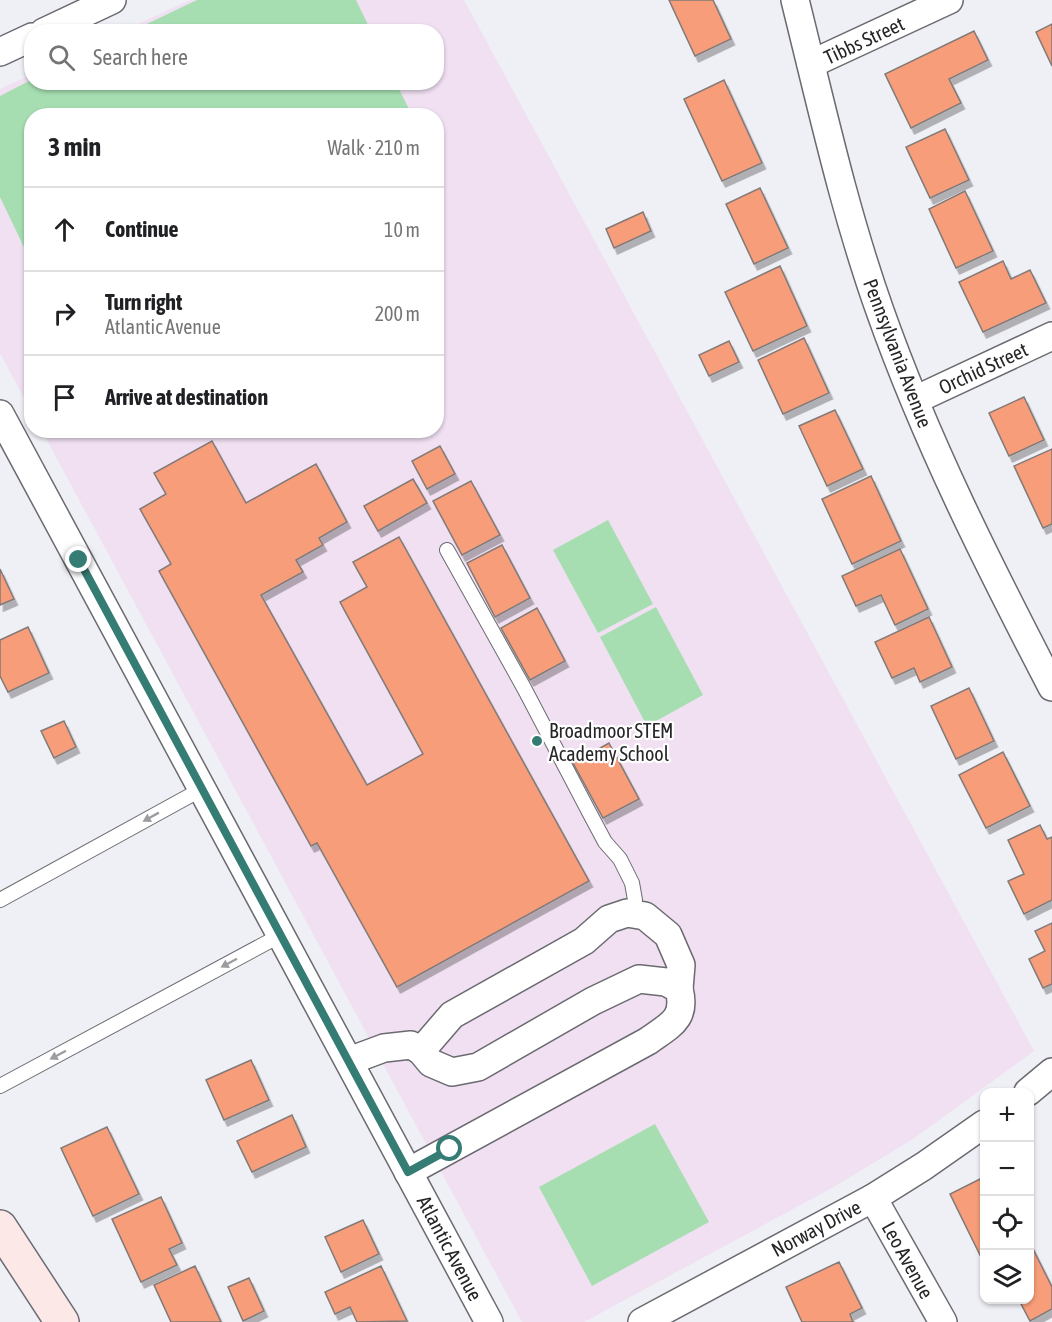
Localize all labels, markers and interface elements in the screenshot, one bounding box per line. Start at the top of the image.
street label: Tibbs Street [820,11,908,69]
search box [24,24,444,90]
icon: search [45,41,78,74]
text: Search here [93,44,188,70]
text: 3 min [48,132,101,162]
text: Walk · 210 m [328,136,420,159]
icon: ahead [48,213,81,246]
text: Continue [105,216,179,242]
text: 10 m [384,218,420,241]
street label: Pennsylvania Avenue [859,275,937,431]
text: Turn right [105,289,182,315]
icon: right [48,297,81,330]
text: 200 m [375,302,420,325]
text: Atlantic Avenue [105,315,221,338]
street label: Orchid Street [935,337,1031,399]
icon: arrive [48,381,81,414]
text: Arrive at destination [105,384,268,410]
route end [65,546,91,572]
place label: Broadmoor STEM Academy School [549,719,674,765]
marker: Broadmoor STEM Academy School [530,734,544,748]
one-way arrow [142,812,159,822]
one-way arrow [220,958,237,968]
one-way arrow [49,1050,66,1060]
map controls [980,1088,1034,1304]
button: + [980,1088,1034,1142]
route start [436,1135,462,1161]
button: − [980,1142,1034,1196]
street label: Atlantic Avenue [413,1192,487,1304]
street label: Norway Drive [767,1195,865,1261]
button: locate [980,1196,1034,1250]
street label: Leo Avenue [878,1218,938,1302]
button: layers [980,1250,1034,1304]

